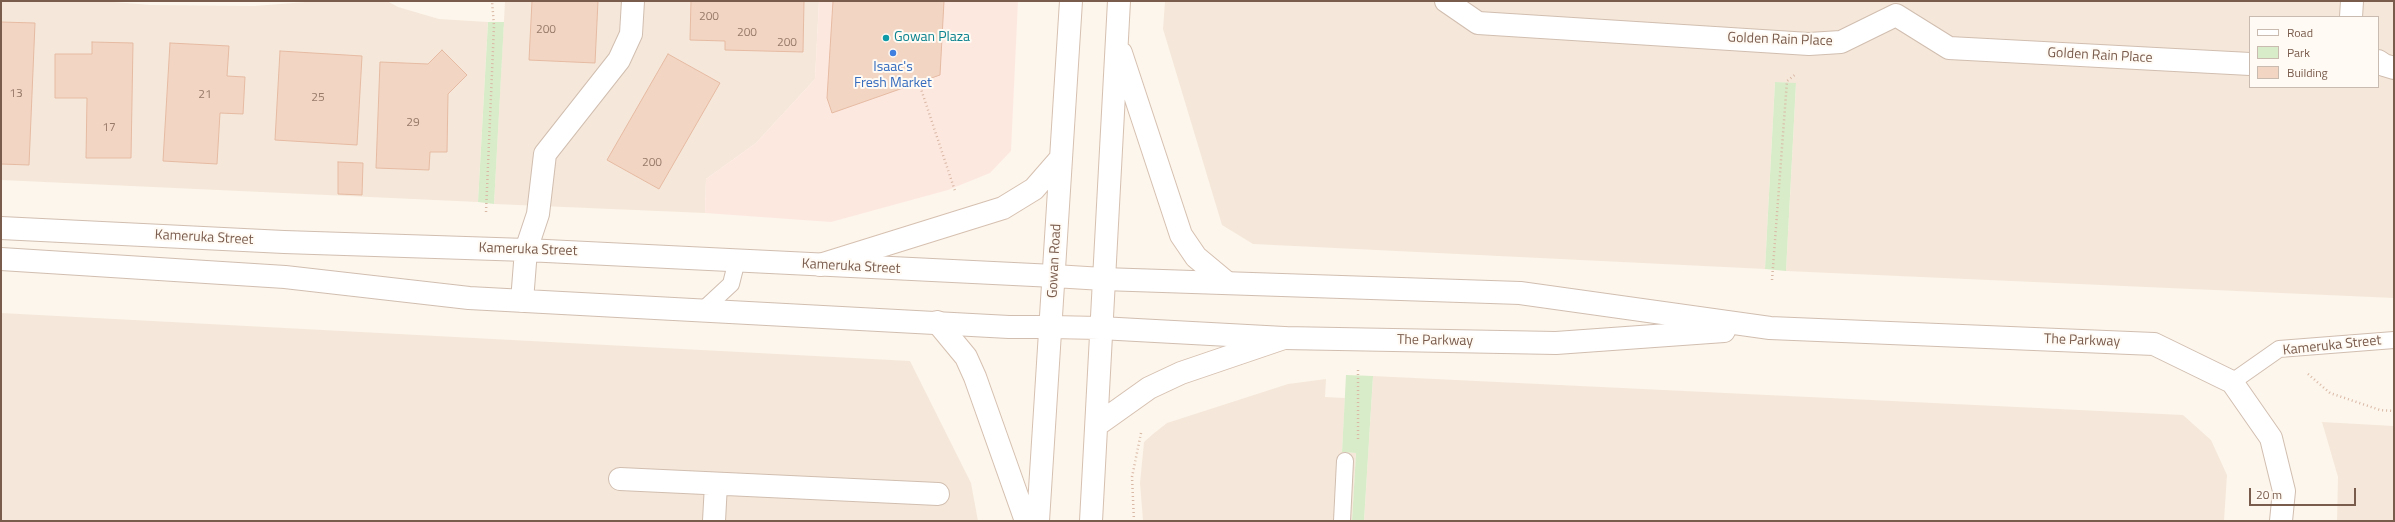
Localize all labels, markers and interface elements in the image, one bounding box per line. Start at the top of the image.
house number: 200 [699,10,719,24]
legend [2249,16,2379,88]
house number: 200 [536,23,556,37]
text: Road [2287,23,2313,42]
house number: 200 [737,26,757,40]
place label: Gowan Plaza [894,30,970,46]
street label: Golden Rain Place [1727,30,1833,50]
marker: Gowan Plaza [881,33,891,43]
house number: 200 [777,36,797,50]
text: Park [2287,43,2310,62]
street label: Golden Rain Place [2047,45,2153,67]
marker: Isaac's Fresh Market [888,48,898,58]
place label: Isaac's Fresh Market [854,60,932,92]
text: Building [2287,63,2328,82]
house number: 13 [9,87,23,101]
house number: 21 [198,88,212,102]
house number: 25 [311,91,325,105]
house number: 29 [406,116,420,130]
house number: 17 [102,121,116,135]
house number: 200 [642,156,662,170]
street label: Gowan Road [1045,223,1065,299]
street label: Kameruka Street [154,227,254,249]
street label: Kameruka Street [478,240,578,260]
street label: Kameruka Street [801,256,901,278]
street label: The Parkway [2044,331,2120,351]
street label: The Parkway [1397,332,1473,350]
street label: Kameruka Street [2282,332,2382,360]
scale bar [2251,480,2358,506]
text: 20 m [2256,485,2282,504]

